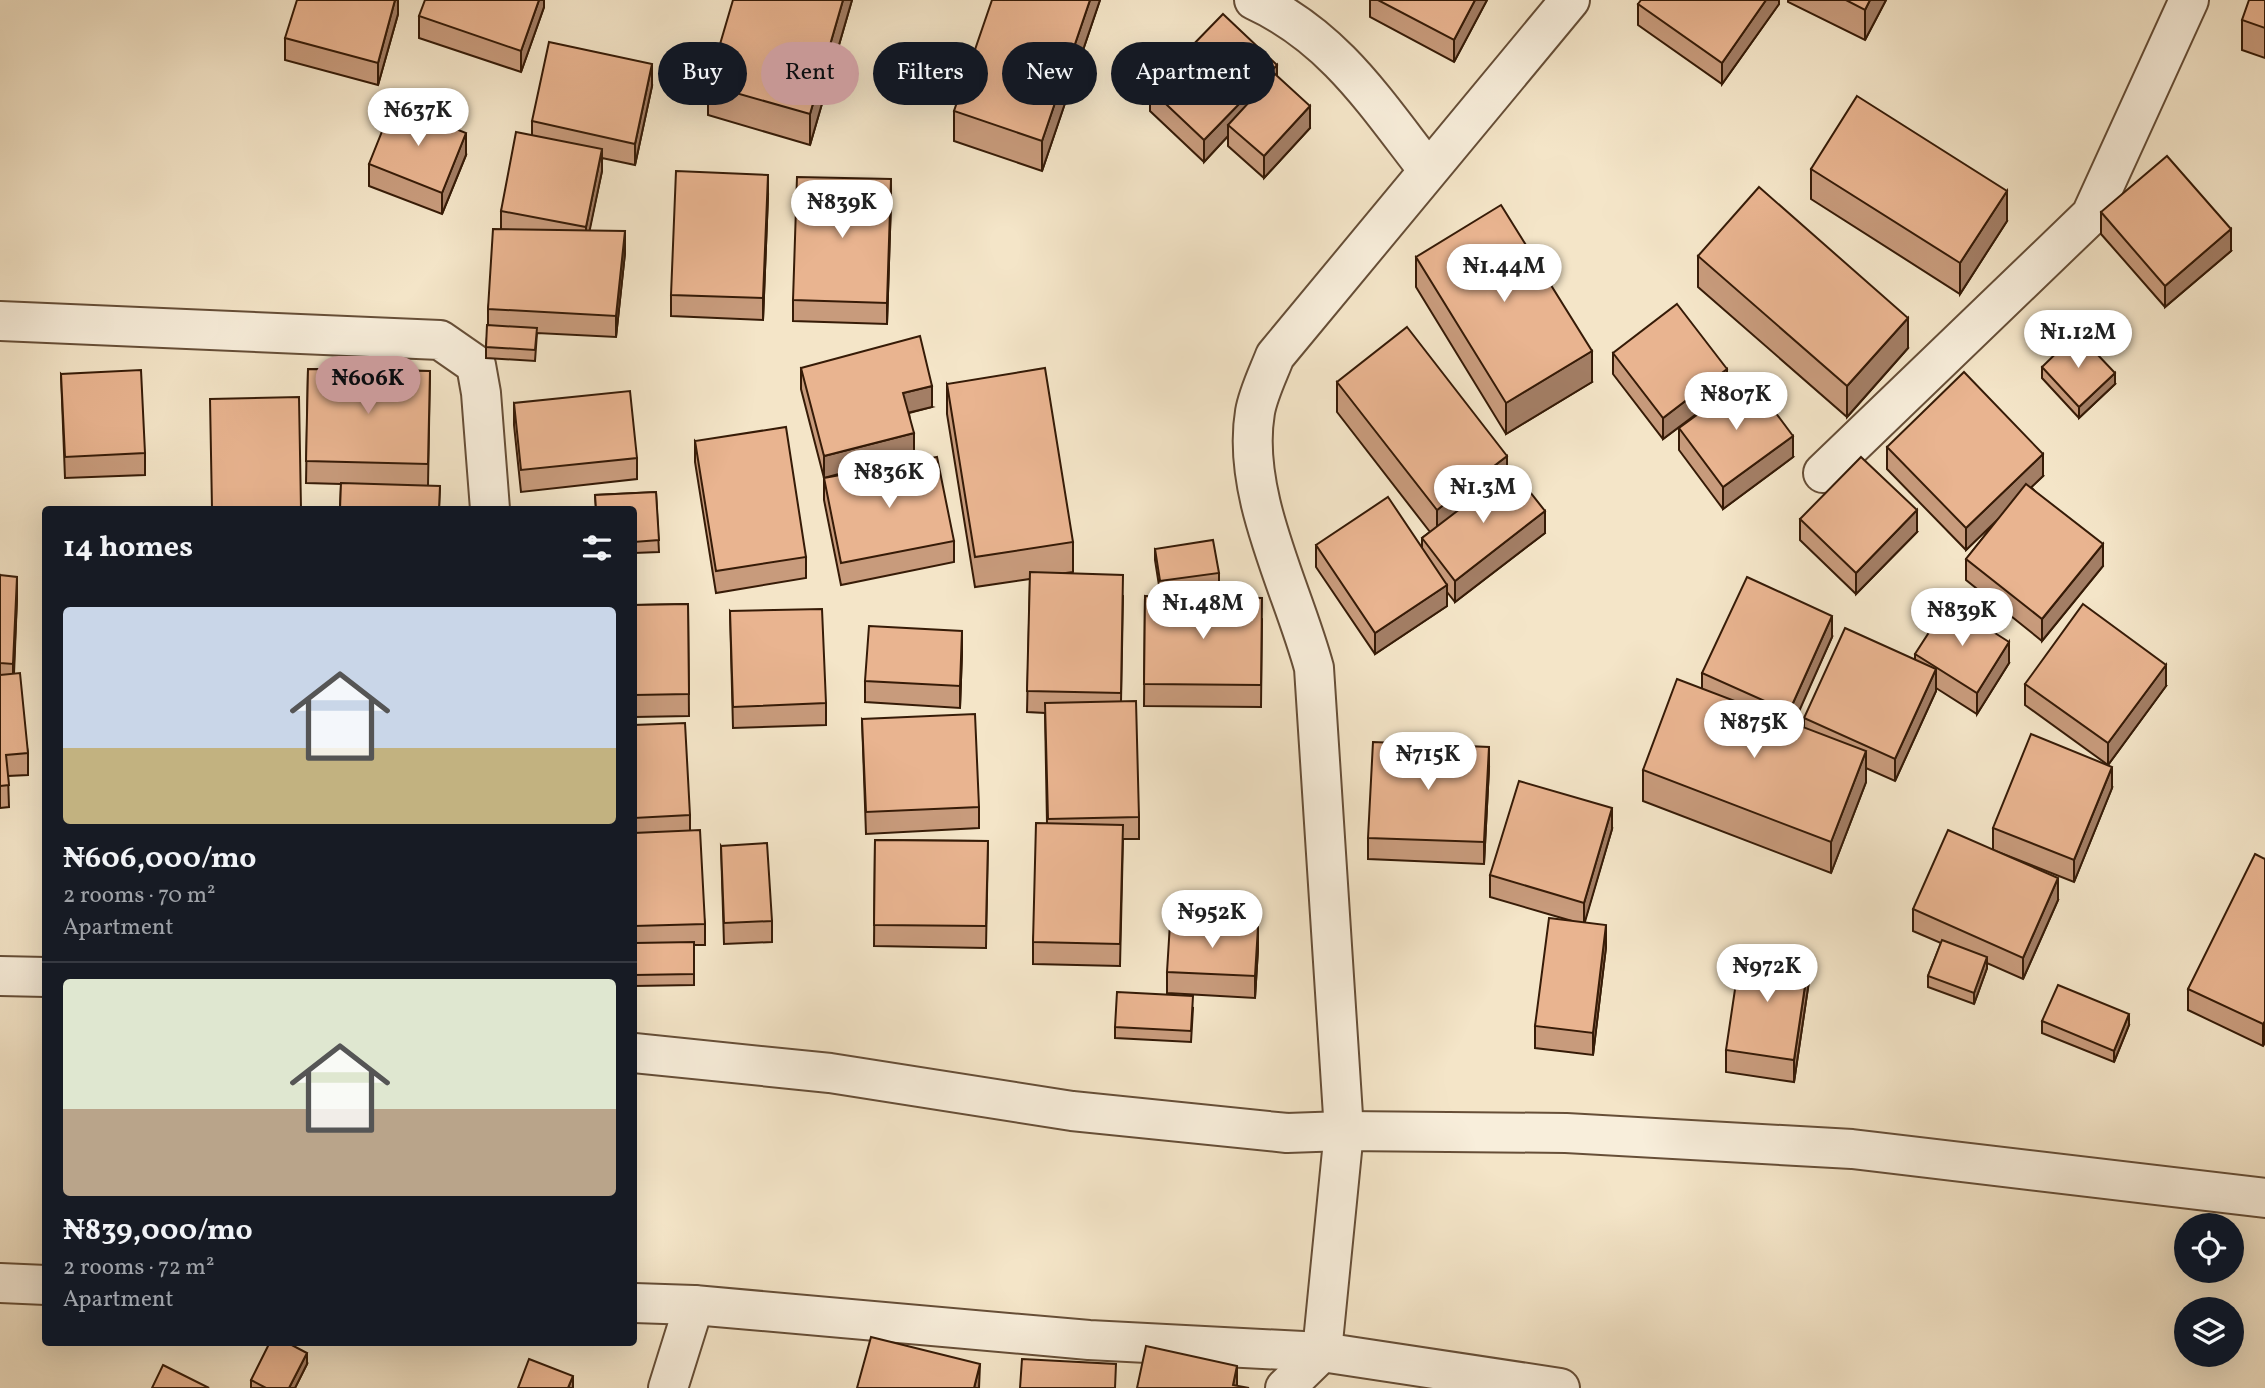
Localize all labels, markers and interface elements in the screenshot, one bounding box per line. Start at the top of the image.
chip: Buy [658,42,747,105]
chip: Rent [761,42,859,105]
chip: Filters [873,42,988,105]
chip: New [1002,42,1097,105]
chip: Apartment [1111,42,1275,105]
pin: ₦637K [369,88,467,148]
text: ₦637K [384,95,452,127]
pin: ₦839K [793,180,891,240]
text: ₦839K [807,187,877,219]
pin: ₦1.44M [1447,244,1561,304]
text: ₦1.44M [1463,251,1545,283]
pin: ₦1.12M [2021,310,2135,370]
text: ₦1.12M [2040,317,2116,349]
pin: ₦606K [319,356,417,416]
text: ₦606K [332,363,404,395]
pin: ₦807K [1687,372,1785,432]
text: ₦807K [1700,379,1772,411]
pin: ₦836K [840,450,938,510]
text: ₦836K [854,457,924,489]
pin: ₦1.3M [1434,466,1532,525]
text: ₦1.3M [1450,472,1516,504]
text: 14 homes [63,527,193,569]
icon: filters [578,529,616,567]
pin: ₦1.48M [1146,582,1260,641]
text: ₦1.48M [1163,588,1243,620]
pin: ₦839K [1913,588,2011,648]
text: ₦839K [1927,595,1997,627]
icon: home [277,653,403,779]
pin: ₦875K [1705,700,1803,760]
text: ₦875K [1720,707,1788,739]
pin: ₦715K [1379,732,1477,792]
text: ₦715K [1396,739,1460,771]
text: ₦606,000/mo [63,838,256,880]
text: 2 rooms · 70 m² [63,880,216,912]
pin: ₦952K [1163,890,1261,950]
text: ₦952K [1178,897,1246,929]
text: Apartment [63,912,174,944]
pin: ₦972K [1718,944,1816,1004]
text: ₦972K [1733,951,1801,983]
icon: home [277,1025,403,1151]
text: ₦839,000/mo [63,1210,253,1252]
map controls [2174,1213,2244,1367]
button: locate [2174,1213,2244,1283]
text: 2 rooms · 72 m² [63,1252,214,1284]
text: Apartment [63,1284,174,1316]
button: layers [2174,1297,2244,1367]

